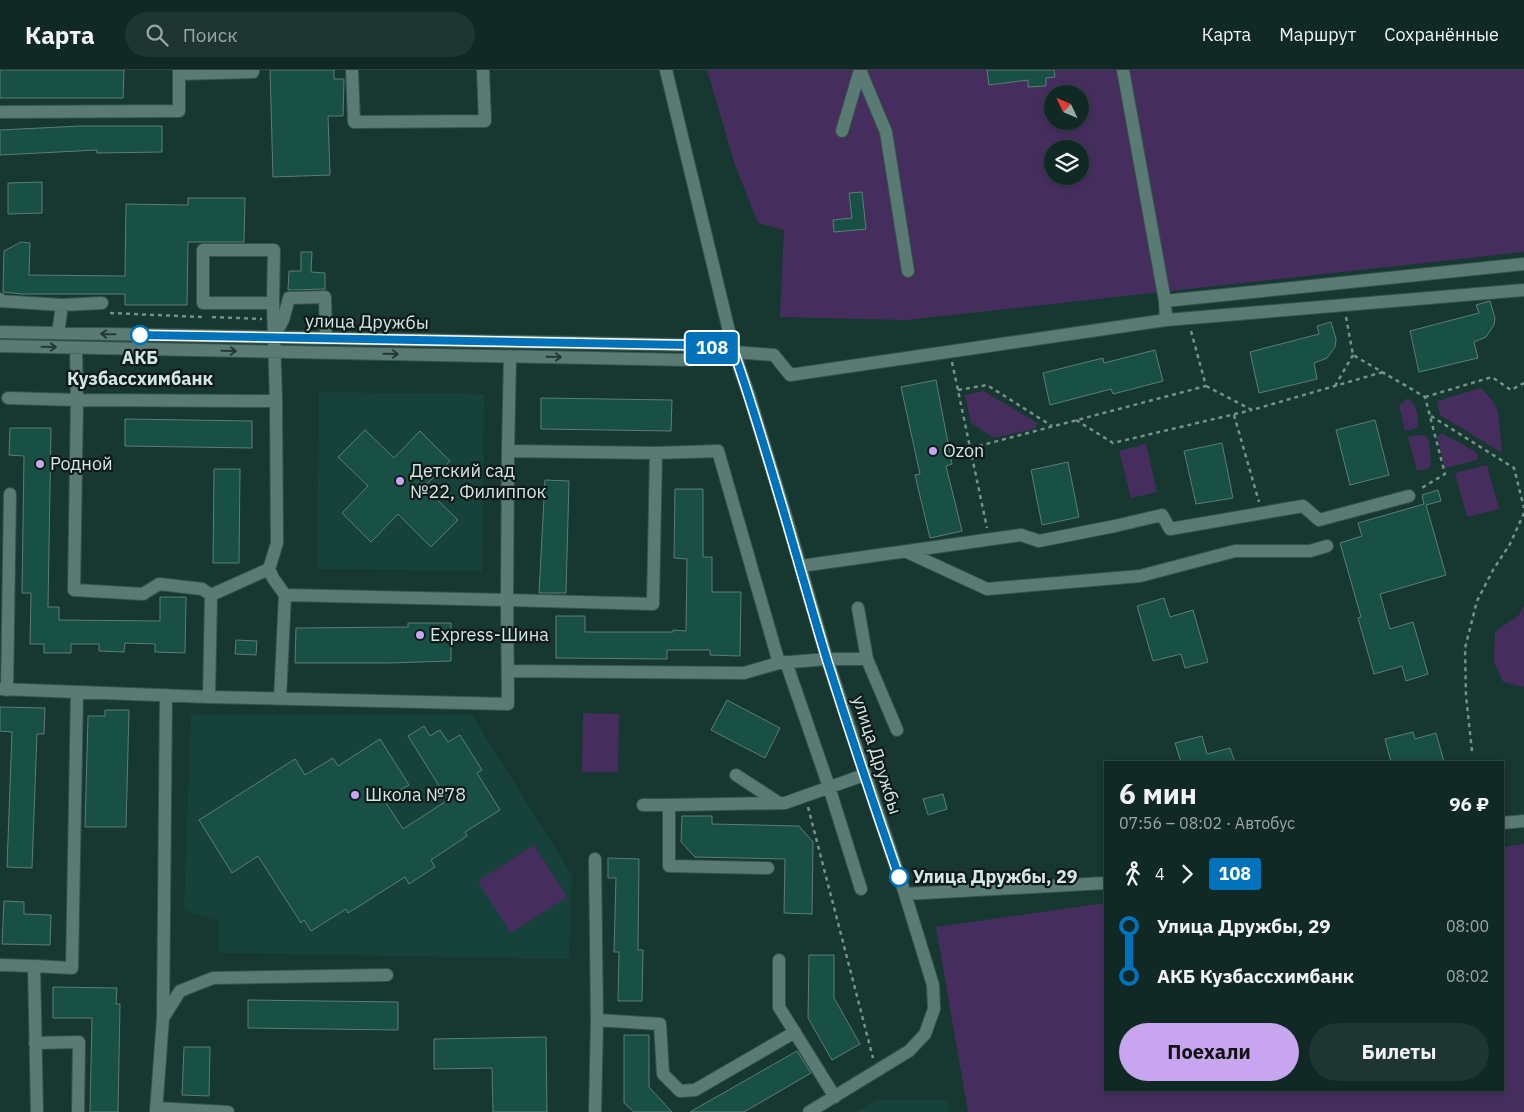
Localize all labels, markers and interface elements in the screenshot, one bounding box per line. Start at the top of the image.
search box [125,12,475,57]
text: Карта [25,19,95,51]
icon: search [143,21,171,49]
text: Поиск [183,23,238,47]
text: Карта [1202,23,1251,46]
text: Маршрут [1279,23,1356,46]
text: Сохранённые [1384,23,1499,46]
north arrow [1044,85,1089,130]
map controls [1044,85,1089,185]
button: layers [1044,140,1089,185]
street label: улица Дружбы [305,309,429,334]
marker: АКБ Кузбассхимбанк [130,325,150,345]
one-way arrow [100,329,116,339]
line badge: 108 [683,332,741,364]
text: 108 [696,336,728,359]
one-way arrow [40,342,56,352]
place label: АКБ Кузбассхимбанк [67,346,213,390]
one-way arrow [220,346,236,355]
one-way arrow [382,349,399,359]
one-way arrow [545,352,561,362]
place label: Ozon [943,439,984,462]
marker: Ozon [927,445,939,457]
place label: Родной [50,452,113,475]
marker: Родной [34,458,46,470]
place label: Детский сад №22, Филиппок [410,459,546,503]
marker: Детский сад №22, Филиппок [394,475,406,487]
place label: Express-Шина [430,623,549,646]
marker: Express-Шина [414,629,426,641]
street label: улица Дружбы [847,693,908,817]
text: 6 мин [1119,775,1197,812]
place label: Школа №78 [365,783,466,806]
marker: Школа №78 [349,789,361,801]
text: 96 ₽ [1449,792,1489,816]
text: 07:56 – 08:02 · Автобус [1119,813,1295,833]
icon: walk [1119,860,1147,888]
icon: forward [1173,860,1201,888]
text: 108 [1219,862,1251,885]
text: 4 [1155,864,1165,884]
place label: Улица Дружбы, 29 [913,865,1078,888]
marker: Улица Дружбы, 29 [889,867,909,887]
text: Улица Дружбы, 29 [1157,914,1331,938]
text: 08:00 [1446,916,1489,936]
text: АКБ Кузбассхимбанк [1157,964,1354,988]
text: 08:02 [1446,966,1489,986]
button: Поехали [1119,1023,1299,1081]
button: Билеты [1309,1023,1489,1081]

